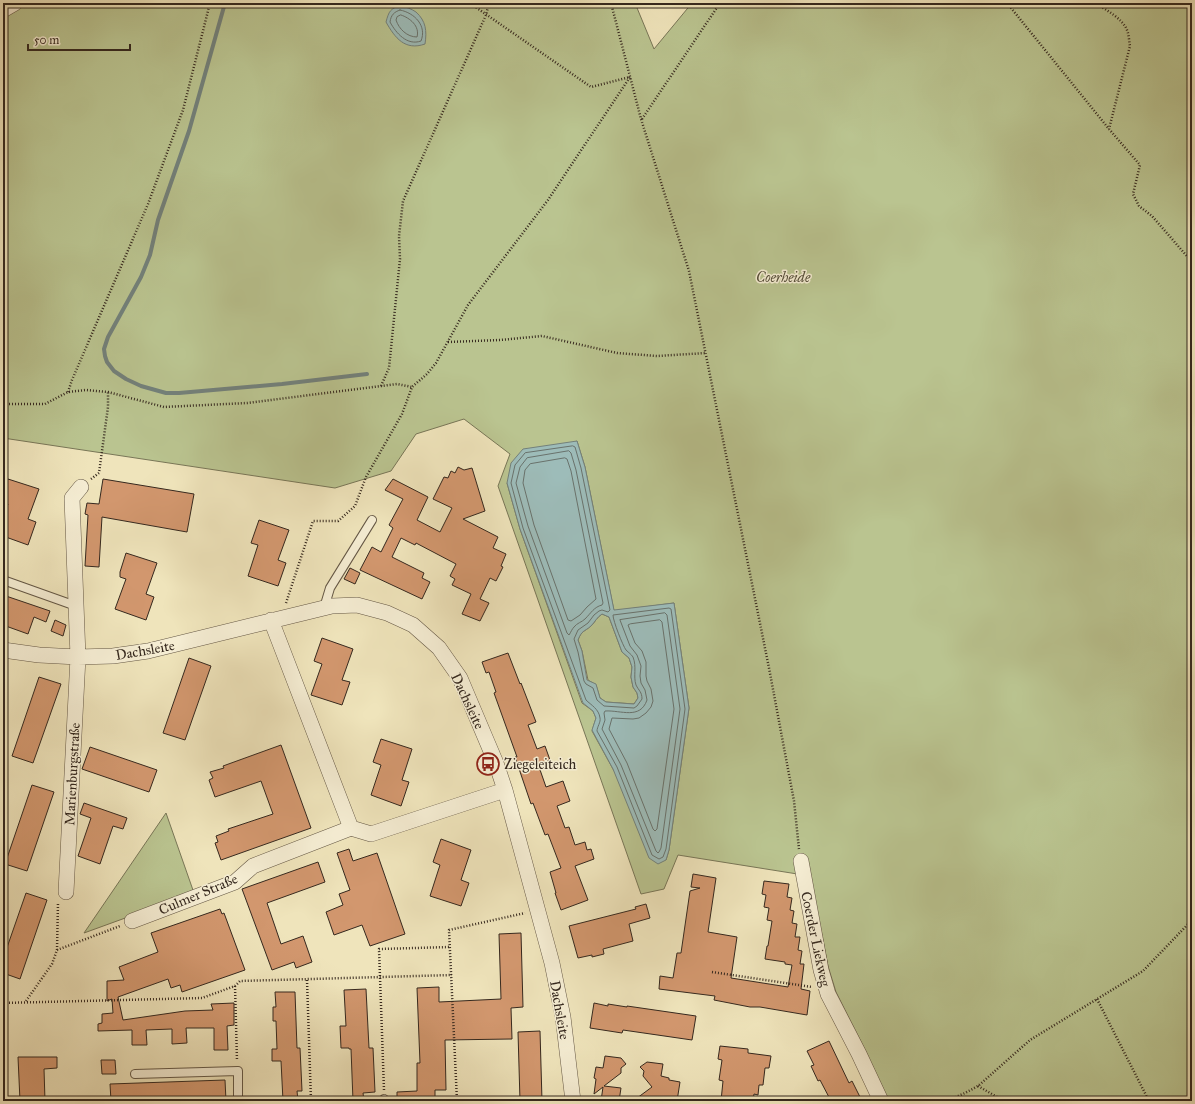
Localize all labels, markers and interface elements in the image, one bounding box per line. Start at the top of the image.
scale bar [28,26,130,52]
text: 50 m [34,33,59,47]
park label: Coerheide [756,269,811,286]
street label: Dachsleite [114,637,176,664]
street label: Dachsleite [447,670,488,732]
street label: Marienburgstraße [61,722,84,826]
bus stop icon: Ziegeleiteich [475,751,501,777]
place label: Ziegeleiteich [504,756,577,773]
street label: Culmer Straße [156,870,240,919]
street label: Coerder Liekweg [797,890,834,989]
street label: Dachsleite [546,979,573,1041]

